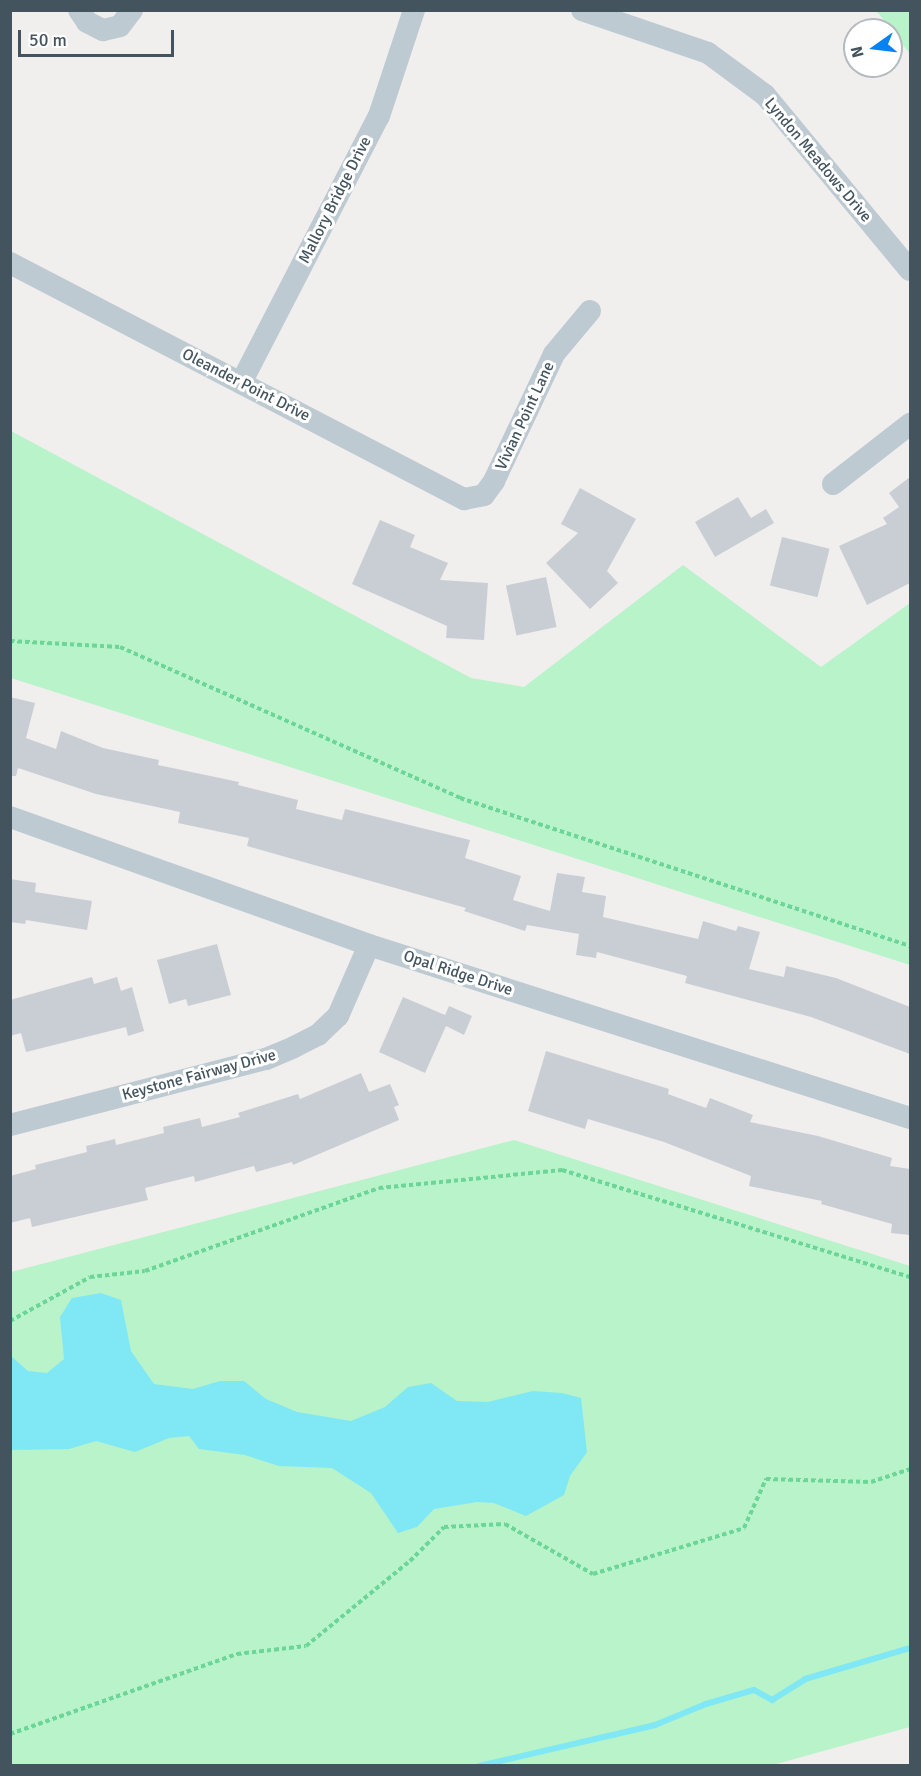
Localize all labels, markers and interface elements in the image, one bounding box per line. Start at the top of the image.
scale bar [21,18,177,56]
north arrow [843,18,903,78]
text: 50 m [29,29,67,51]
text: N [846,44,869,60]
street label: Lyndon Meadows Drive [760,94,876,226]
street label: Mallory Bridge Drive [295,133,375,267]
street label: Oleander Point Drive [179,345,313,425]
street label: Vivian Point Lane [492,359,558,473]
street label: Opal Ridge Drive [401,946,515,1000]
street label: Keystone Fairway Drive [120,1045,278,1105]

